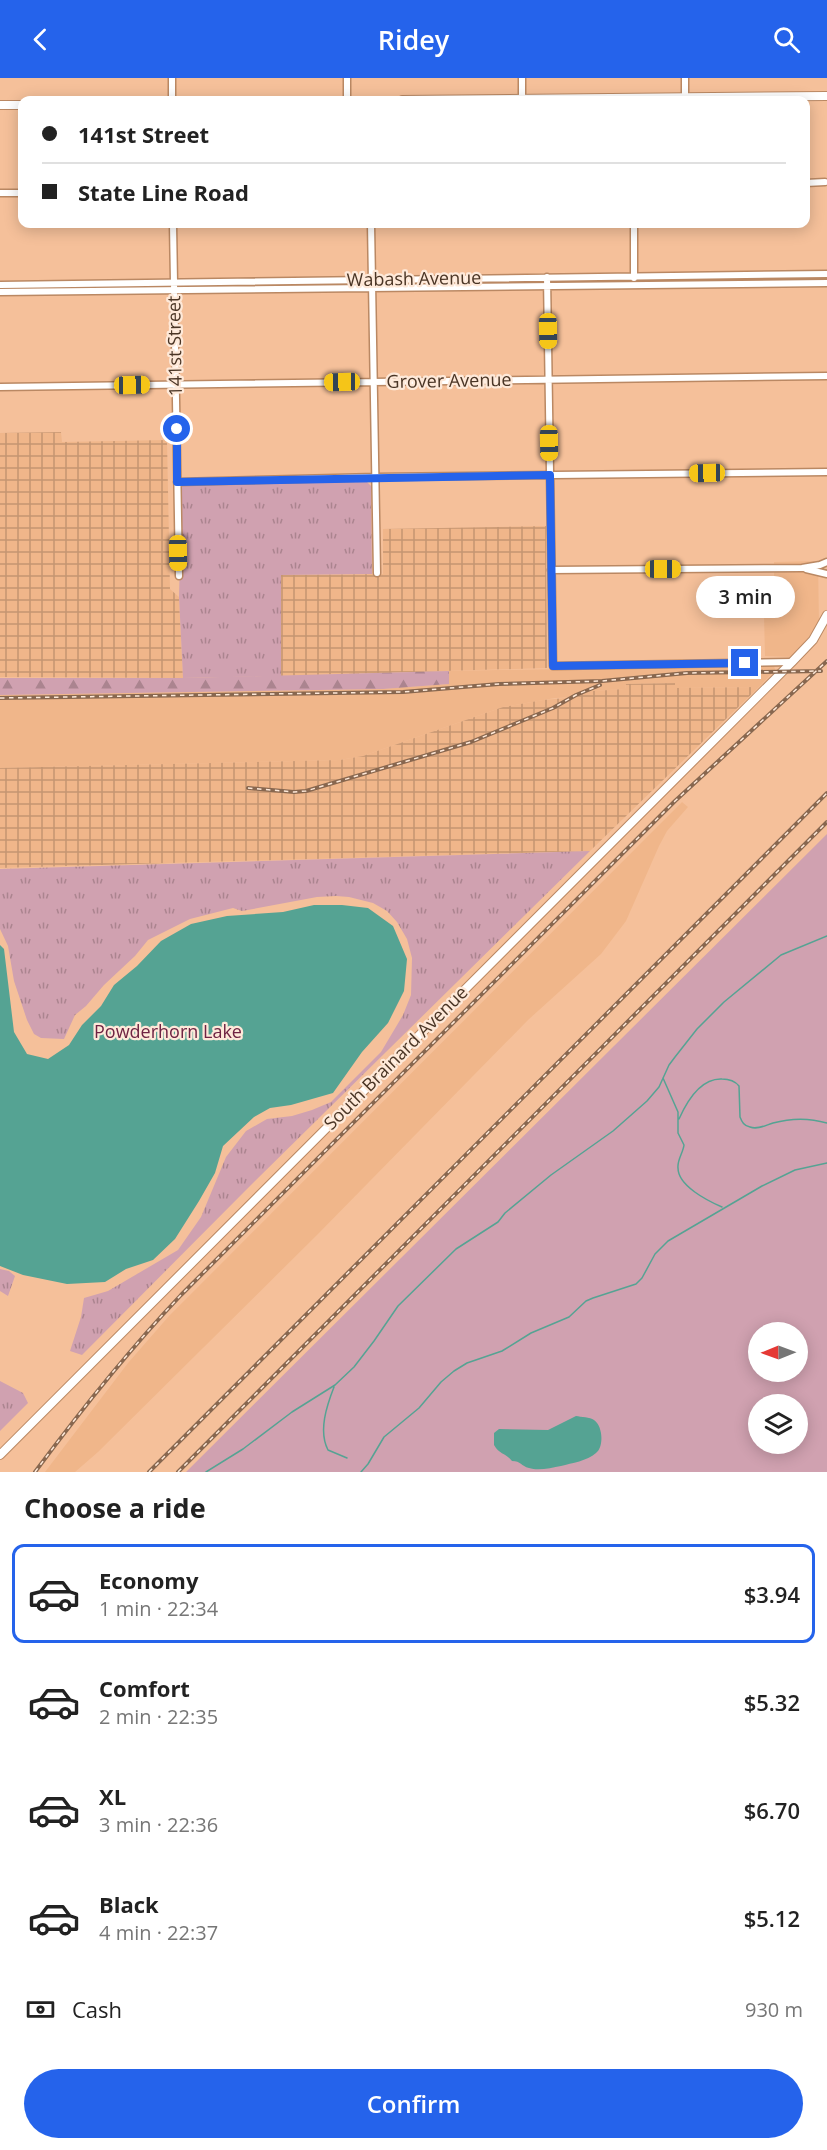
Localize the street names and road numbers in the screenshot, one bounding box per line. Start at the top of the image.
street label: Wabash Avenue [346,265,481,291]
street label: 141st Street [161,295,187,397]
street label: Grover Avenue [386,367,512,393]
street label: South Brainard Avenue [318,980,472,1134]

